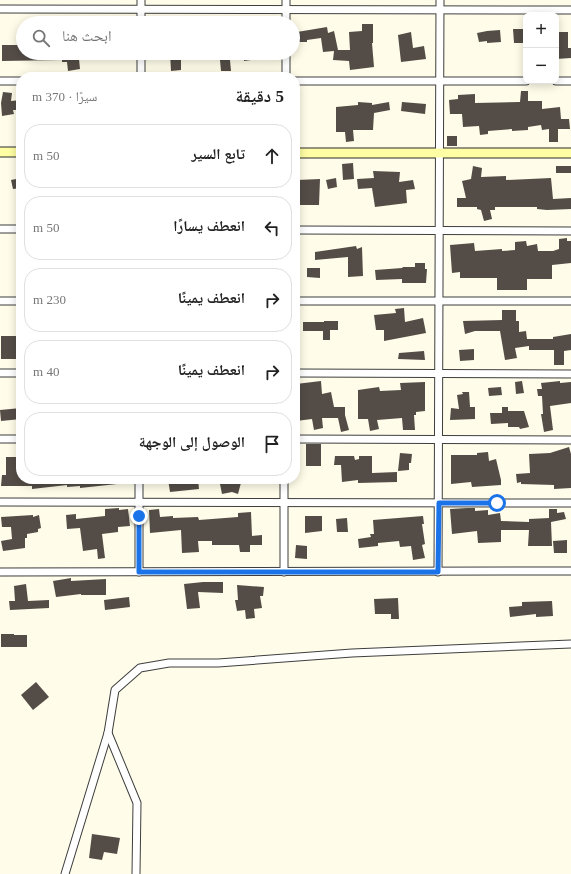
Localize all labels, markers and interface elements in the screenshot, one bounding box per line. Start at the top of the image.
map controls [523,12,559,84]
button: + [523,12,559,48]
search box [16,16,300,60]
icon: search [30,27,52,49]
text: ابحث هنا [62,28,112,44]
button: − [523,48,559,84]
text: 5 دقيقة [236,87,284,106]
text: سيرًا · 370 m [32,89,97,104]
icon: ahead [261,145,283,167]
text: تابع السير [191,146,245,162]
text: 50 m [33,148,59,163]
icon: left [261,217,283,239]
text: انعطف يسارًا [173,218,245,234]
text: 50 m [33,220,59,235]
icon: right [261,289,283,311]
text: انعطف يمينًا [178,290,245,306]
text: 230 m [33,292,66,307]
icon: right [261,361,283,383]
text: انعطف يمينًا [178,362,245,378]
text: 40 m [33,364,59,379]
icon: arrive [261,433,283,455]
text: الوصول إلى الوجهة [139,434,245,450]
route start [488,494,506,512]
route end [130,507,148,525]

